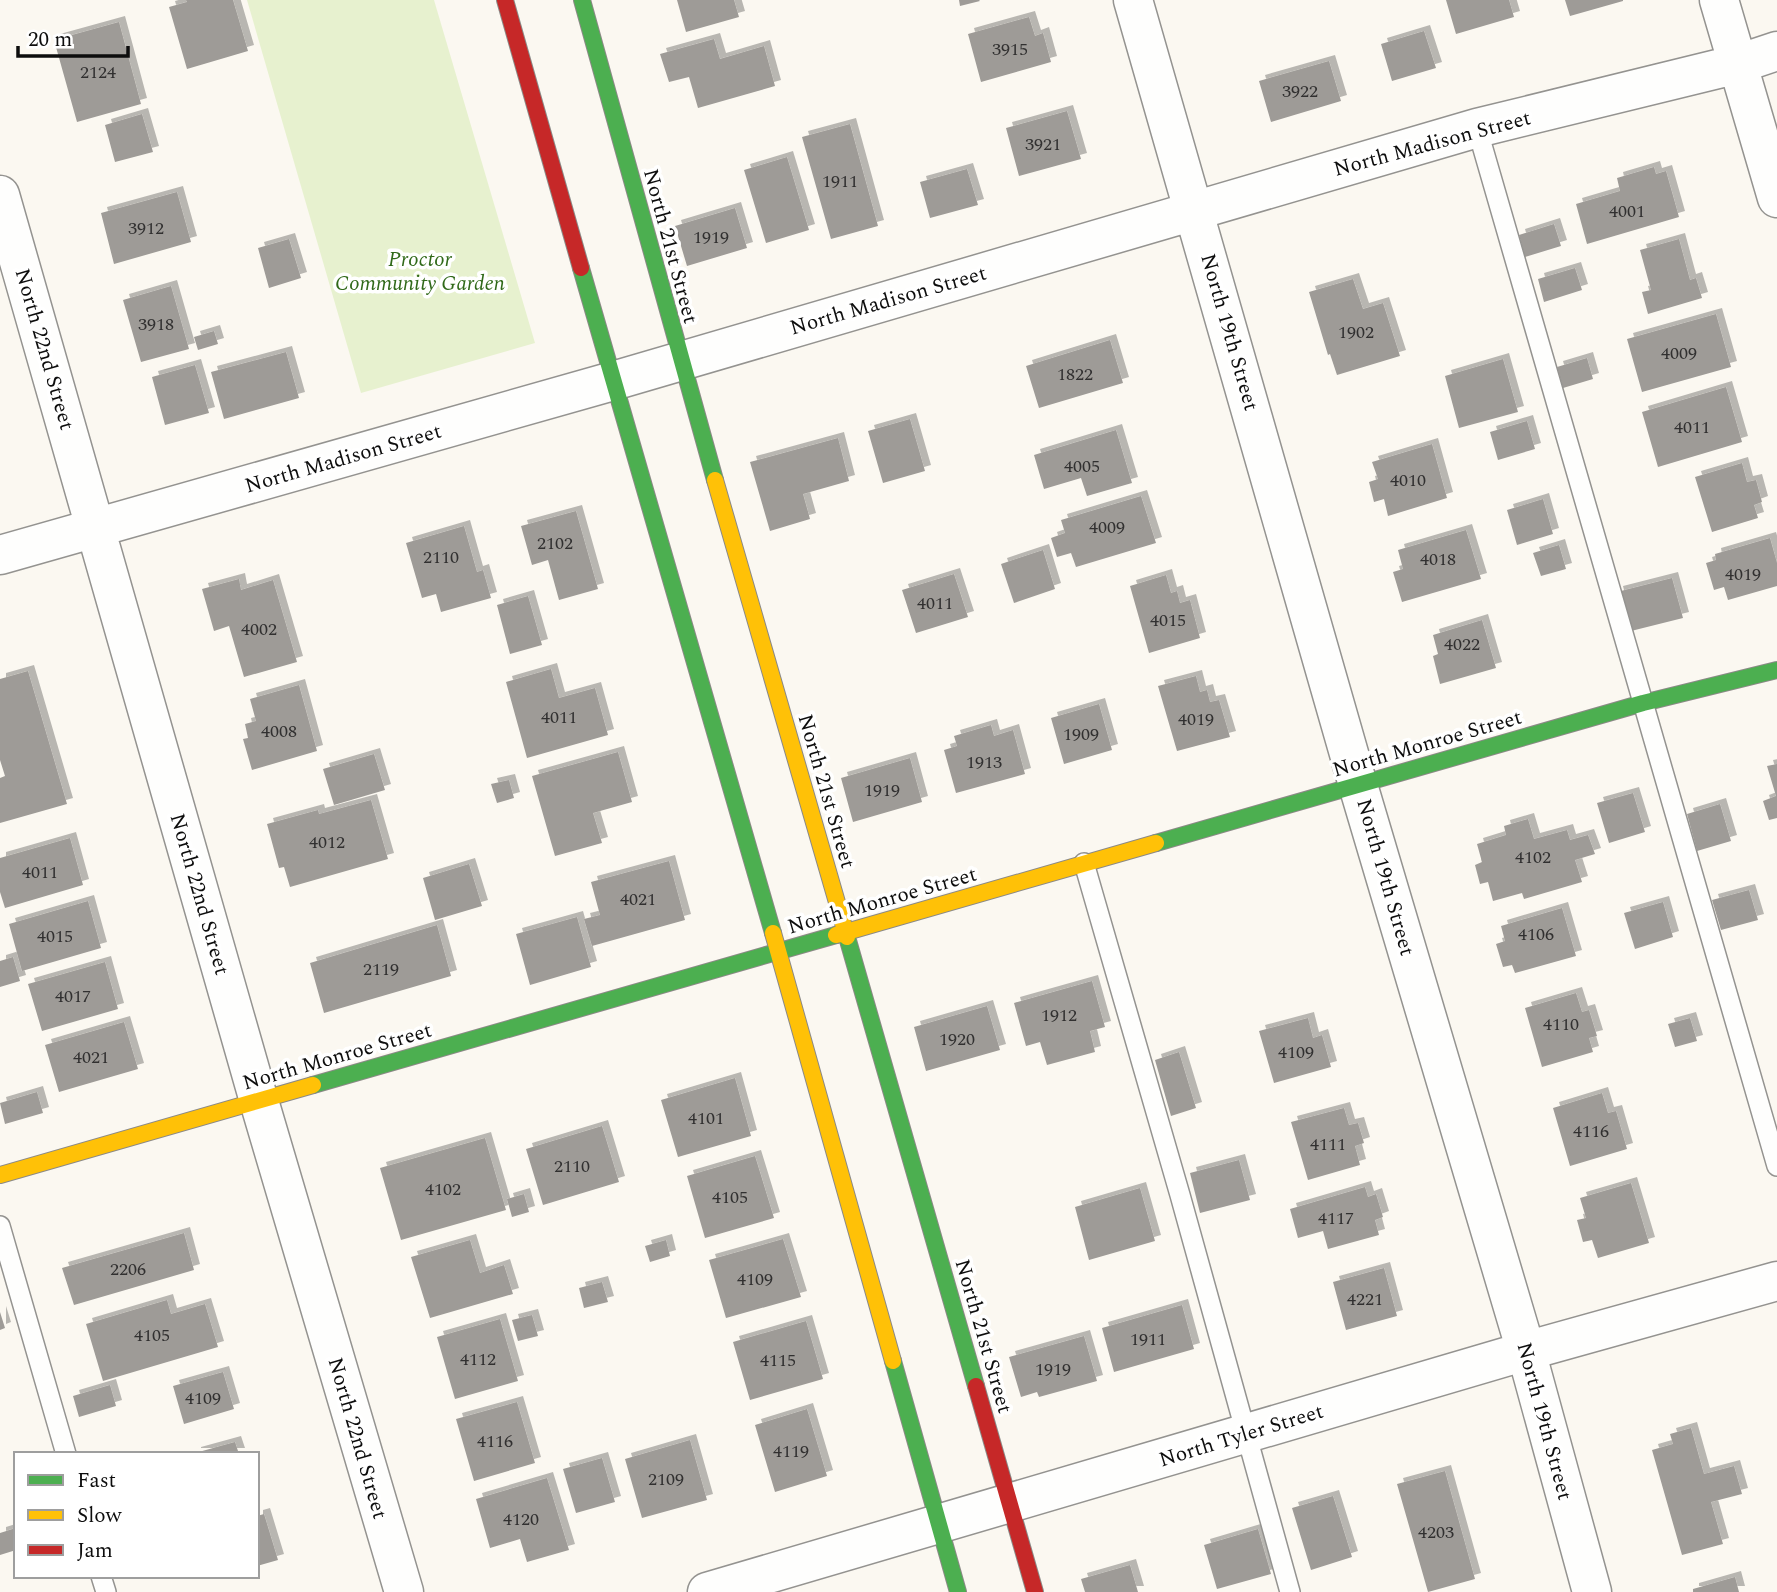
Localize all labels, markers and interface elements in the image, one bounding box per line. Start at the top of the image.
scale bar [18,14,128,58]
text: 20 m [28,24,72,56]
house number: 3915 [992,36,1028,63]
house number: 2124 [80,59,116,86]
house number: 3922 [1282,78,1318,105]
street label: North Madison Street [1330,102,1534,186]
house number: 3921 [1025,131,1061,158]
street label: North 21st Street [634,165,706,327]
house number: 1911 [822,168,858,195]
house number: 4001 [1609,198,1645,225]
house number: 3912 [128,215,164,242]
house number: 1919 [693,224,729,251]
park label: Proctor Community Garden [335,244,505,300]
street label: North 19th Street [1191,250,1267,415]
street label: North Madison Street [786,258,990,344]
street label: North 22nd Street [6,265,82,434]
house number: 3918 [138,311,174,338]
house number: 1902 [1338,319,1374,346]
house number: 4009 [1661,340,1697,367]
house number: 1822 [1057,361,1093,388]
house number: 4011 [1674,414,1710,441]
street label: North Madison Street [241,416,445,502]
house number: 4005 [1064,453,1100,480]
house number: 4010 [1390,467,1426,494]
house number: 4009 [1089,514,1125,541]
house number: 2102 [537,530,573,557]
house number: 2110 [423,544,459,571]
house number: 4018 [1420,546,1456,573]
house number: 4019 [1725,561,1761,588]
house number: 4011 [917,590,953,617]
house number: 4015 [1150,607,1186,634]
house number: 4002 [241,616,277,643]
house number: 4022 [1444,631,1480,658]
street label: North Monroe Street [1329,702,1526,786]
house number: 4011 [541,704,577,731]
house number: 4019 [1178,706,1214,733]
street label: North 21st Street [789,710,863,872]
house number: 4008 [261,718,297,745]
house number: 1909 [1063,721,1099,748]
house number: 1913 [966,749,1002,776]
house number: 1919 [864,777,900,804]
street label: North 19th Street [1347,795,1423,960]
street label: North 22nd Street [161,810,237,979]
house number: 4012 [309,829,345,856]
house number: 4102 [1515,844,1551,871]
house number: 4011 [22,859,58,886]
street label: North Monroe Street [784,859,981,943]
house number: 4021 [620,886,656,913]
house number: 4106 [1518,921,1554,948]
house number: 4015 [37,923,73,950]
house number: 2119 [363,956,399,983]
house number: 4017 [55,983,91,1010]
house number: 1912 [1041,1002,1077,1029]
house number: 4110 [1543,1011,1579,1038]
street label: North Monroe Street [239,1015,436,1099]
house number: 1920 [939,1026,975,1053]
house number: 4109 [1278,1039,1314,1066]
house number: 4021 [73,1044,109,1071]
house number: 4101 [688,1105,724,1132]
house number: 4116 [1573,1118,1609,1145]
house number: 4111 [1310,1131,1346,1158]
house number: 2110 [554,1153,590,1180]
house number: 4102 [425,1176,461,1203]
house number: 4105 [712,1184,748,1211]
house number: 4117 [1318,1205,1354,1232]
street label: North 21st Street [946,1255,1020,1417]
house number: 2206 [110,1256,146,1283]
house number: 4109 [737,1266,773,1293]
house number: 4221 [1347,1286,1383,1313]
house number: 4105 [134,1322,170,1349]
house number: 1911 [1130,1326,1166,1353]
street label: North 19th Street [1508,1339,1581,1504]
house number: 4112 [460,1346,496,1373]
house number: 4115 [760,1347,796,1374]
street label: North 22nd Street [319,1354,395,1523]
house number: 1919 [1035,1356,1071,1383]
house number: 4109 [185,1385,221,1412]
street label: North Tyler Street [1155,1396,1328,1476]
house number: 4116 [477,1428,513,1455]
house number: 4119 [773,1438,809,1465]
legend [14,1452,259,1578]
text: Fast [77,1465,116,1497]
house number: 2109 [648,1466,684,1493]
text: Slow [77,1500,123,1532]
house number: 4120 [503,1506,539,1533]
house number: 4203 [1418,1519,1454,1546]
text: Jam [77,1535,113,1567]

